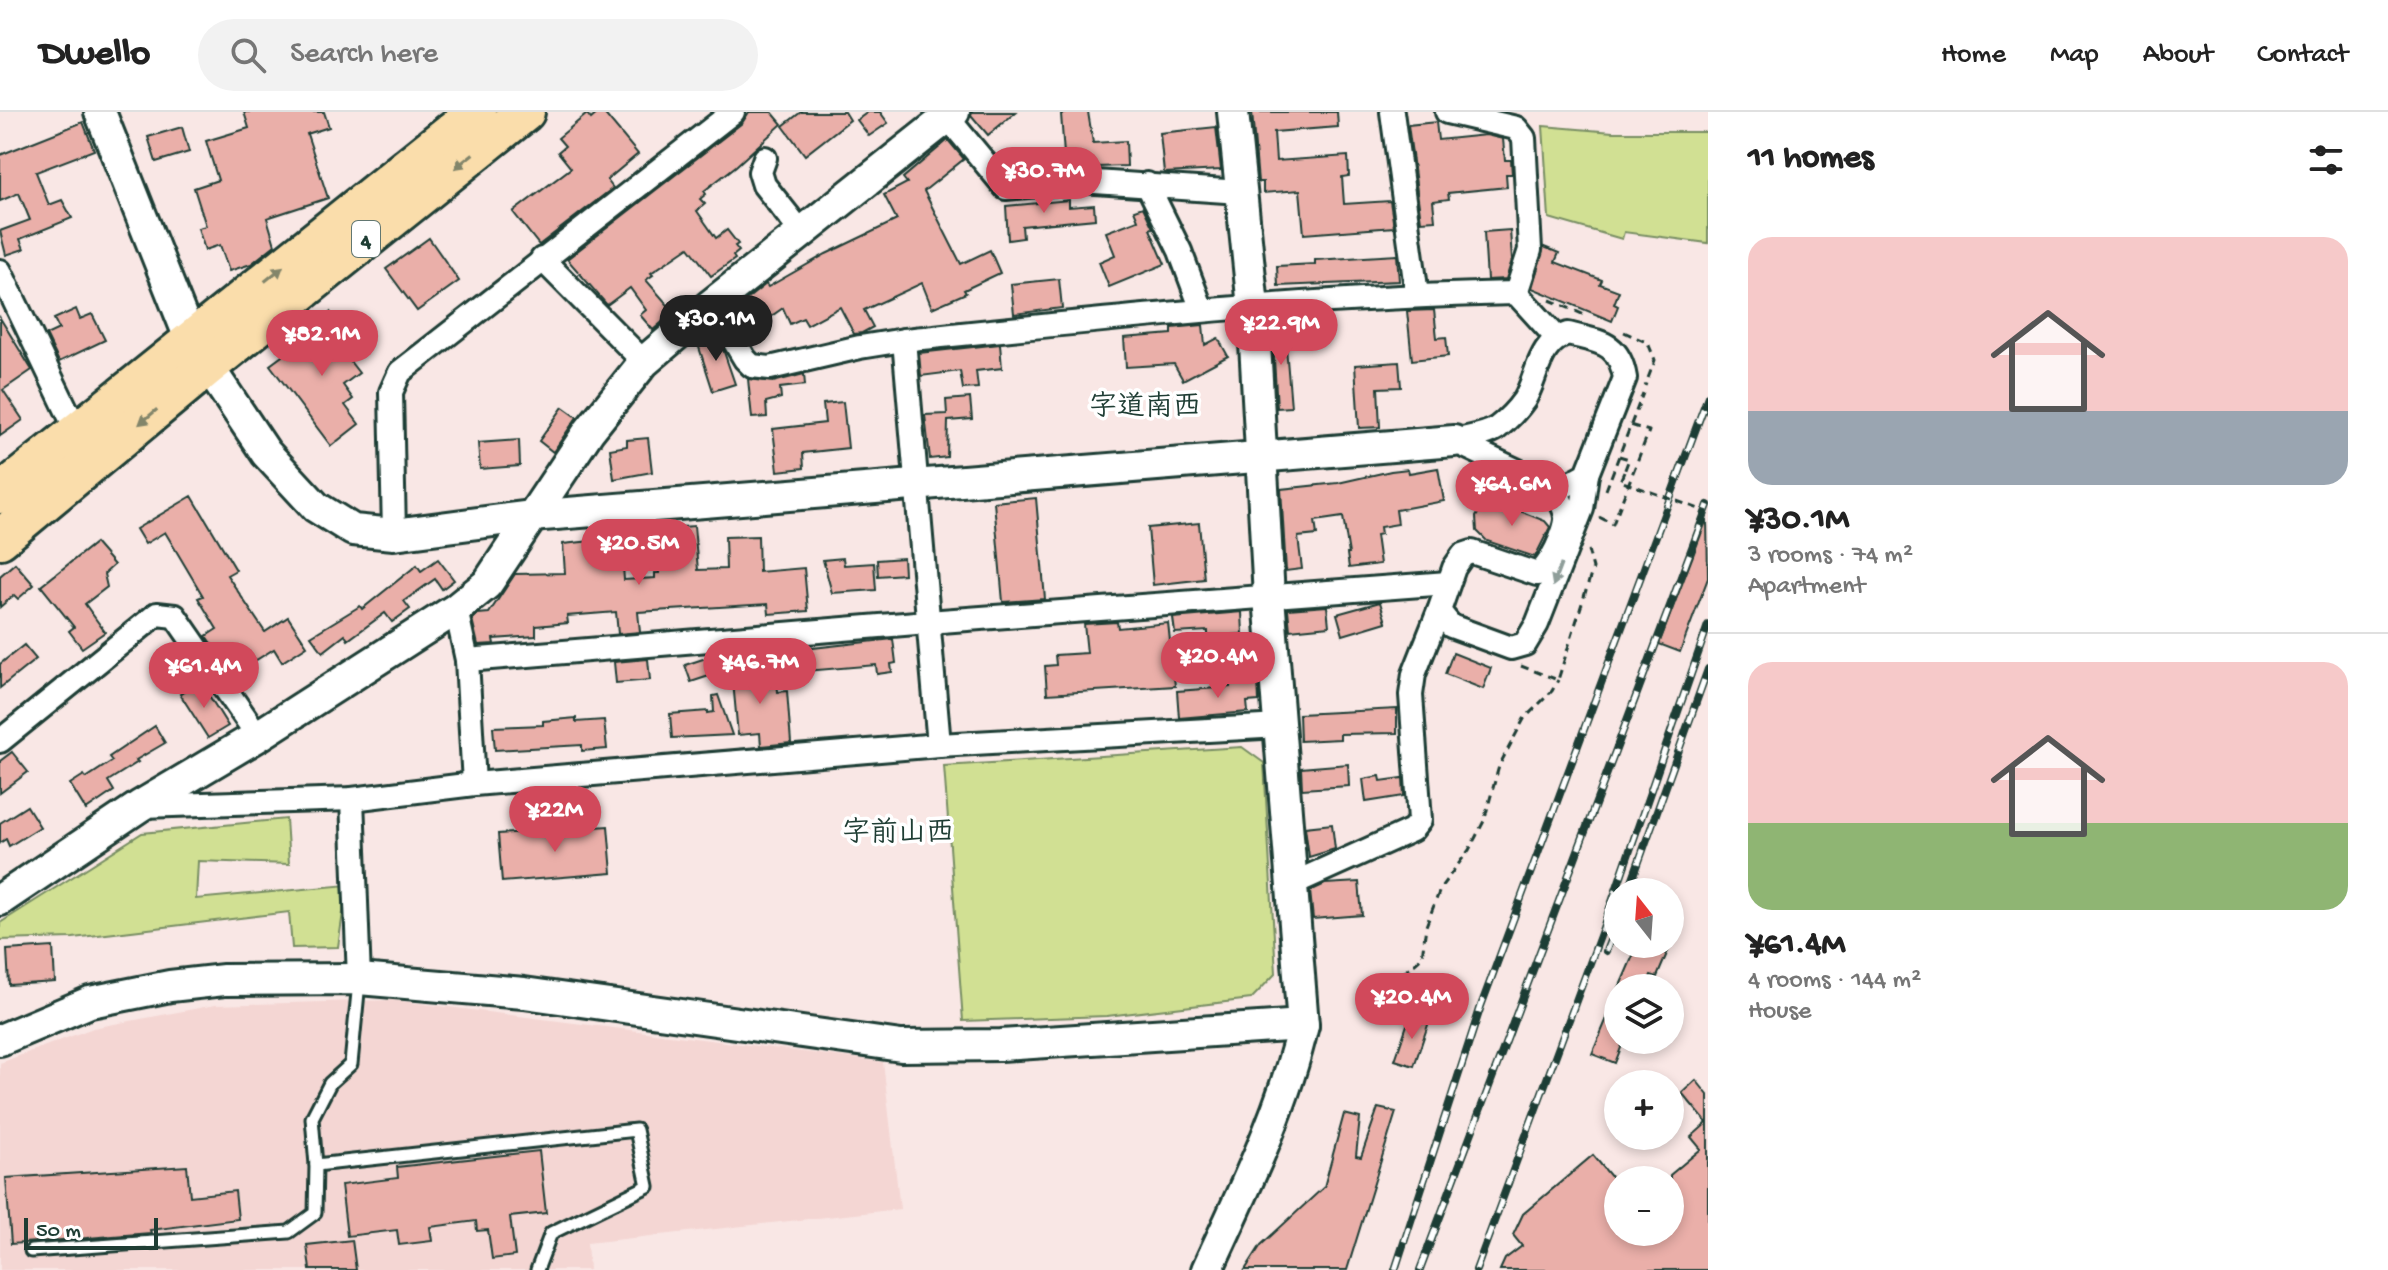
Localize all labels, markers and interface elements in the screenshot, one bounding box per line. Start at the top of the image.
search box [198,19,758,91]
text: Dwello [40,33,150,77]
icon: search [226,33,270,77]
text: Search here [290,38,438,73]
text: Home [1941,39,2006,72]
text: Map [2050,39,2099,72]
text: About [2143,39,2213,72]
text: Contact [2257,39,2348,72]
icon: filters [2304,138,2348,182]
text: 11 homes [1748,140,1874,180]
pin: ¥30.7M [979,147,1109,215]
one-way arrow [454,152,474,169]
text: ¥30.7M [1004,157,1084,188]
road number: 4 [352,221,380,257]
one-way arrow [264,266,284,283]
icon: home [1976,289,2120,433]
pin: ¥30.1M [651,295,781,363]
pin: ¥22.9M [1216,299,1346,367]
text: ¥30.1M [677,305,755,336]
text: ¥22.9M [1243,309,1319,340]
pin: ¥82.1M [257,310,387,378]
text: ¥82.1M [284,320,360,351]
district label: 字道南西 [1089,390,1201,425]
one-way arrow [138,408,158,425]
pin: ¥64.6M [1447,460,1577,528]
text: ¥64.6M [1474,470,1550,501]
text: ¥30.1M [1748,501,1849,541]
pin: ¥20.5M [574,519,704,587]
text: ¥20.5M [599,529,679,560]
text: 3 rooms · 74 m² [1748,541,1913,572]
one-way arrow [1550,563,1563,587]
text: Apartment [1748,572,1865,603]
pin: ¥20.4M [1153,632,1283,700]
pin: ¥46.7M [695,638,825,706]
pin: ¥61.4M [139,642,269,710]
text: ¥20.4M [1179,642,1257,673]
text: ¥46.7M [721,648,799,679]
text: ¥61.4M [167,652,241,683]
icon: home [1976,714,2120,858]
pin: ¥22M [508,786,602,854]
text: ¥22M [527,796,583,827]
district label: 字前山西 [842,816,954,851]
north arrow [1604,878,1684,958]
map controls [1604,878,1684,1246]
text: ¥61.4M [1748,926,1845,966]
text: 4 rooms · 144 m² [1748,966,1921,997]
pin: ¥20.4M [1347,973,1477,1041]
button: layers [1604,974,1684,1054]
text: ¥20.4M [1373,983,1451,1014]
text: House [1748,997,1812,1028]
button: + [1604,1070,1684,1150]
button: − [1604,1166,1684,1246]
scale bar [24,1214,158,1250]
text: 50 m [36,1219,81,1245]

